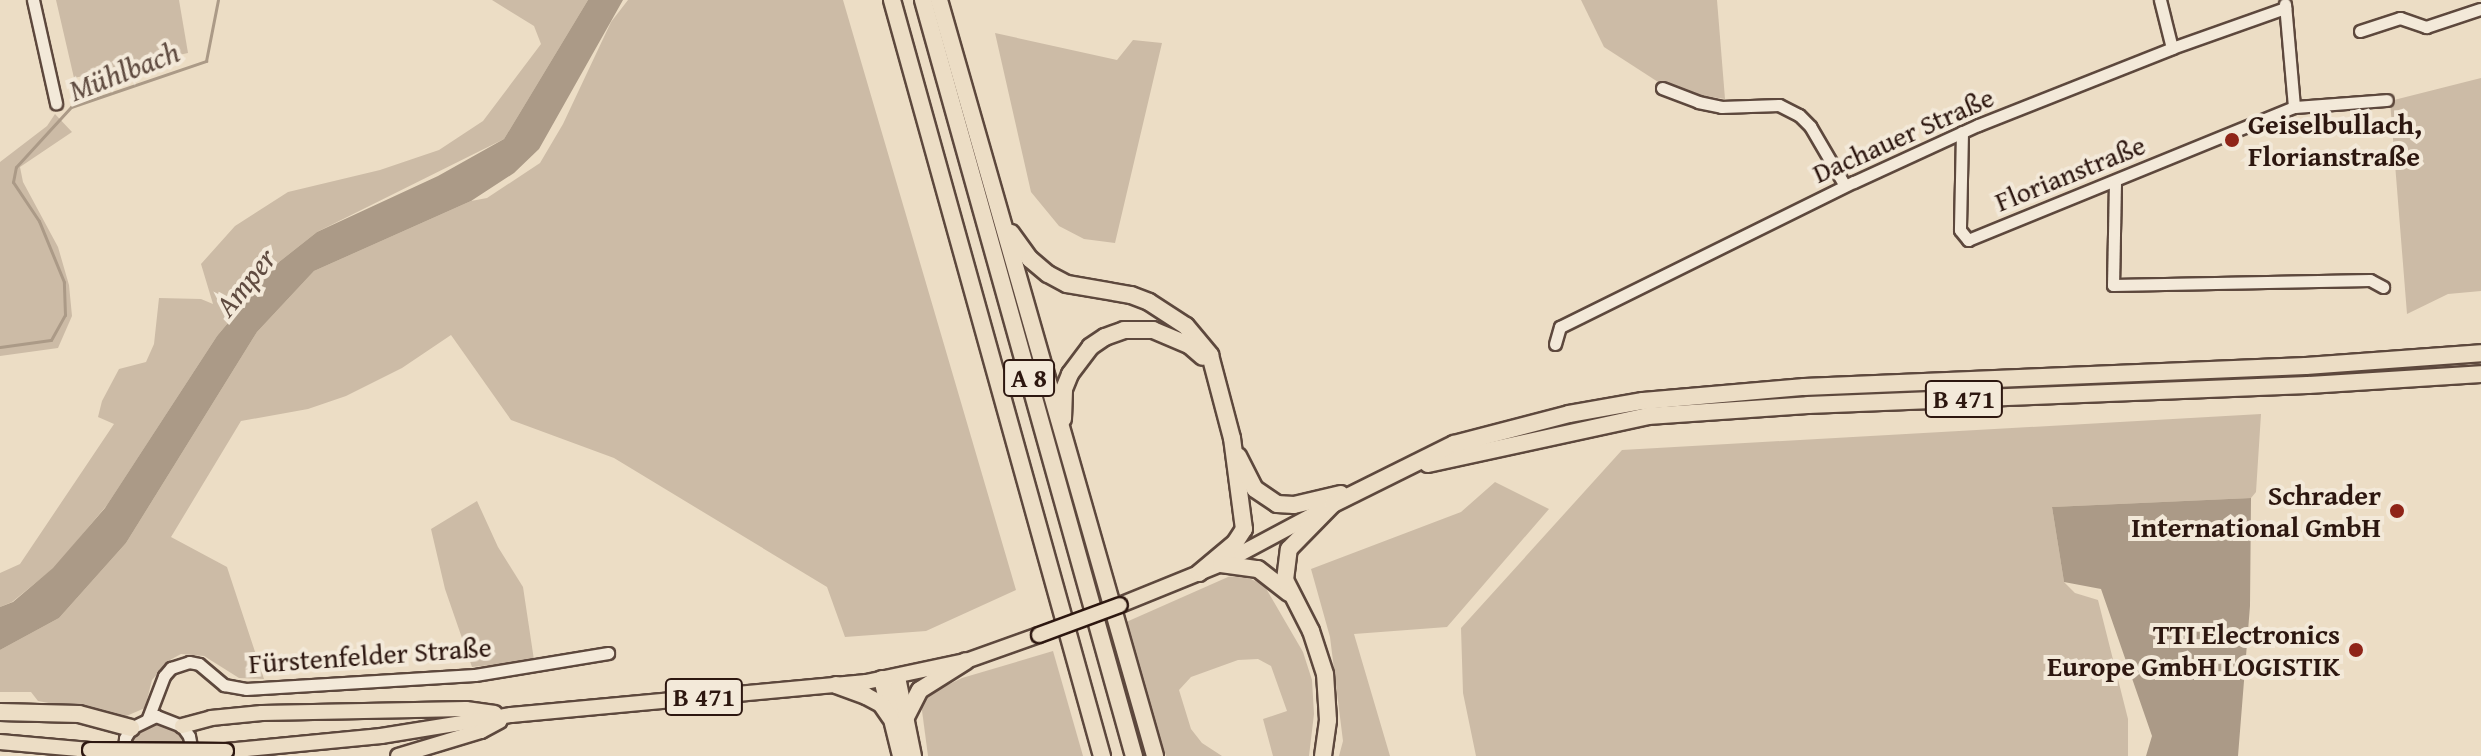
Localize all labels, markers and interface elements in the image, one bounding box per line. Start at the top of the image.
water label: Mühlbach [64,34,184,108]
street label: Dachauer Straße [1807,80,1999,190]
place label: Geiselbullach, Florianstraße [2248,107,2422,173]
street label: Florianstraße [1990,128,2150,218]
marker: Geiselbullach, Florianstraße [2223,131,2241,149]
water label: Amper [207,241,283,323]
road number: A 8 [1003,356,1055,400]
road number: B 471 [1924,377,2004,421]
place label: Schrader International GmbH [2131,478,2381,544]
marker: Schrader International GmbH [2388,502,2406,520]
place label: TTI Electronics Europe GmbH LOGISTIK [2047,617,2340,683]
street label: Fürstenfelder Straße [247,630,493,680]
marker: TTI Electronics Europe GmbH LOGISTIK [2347,641,2365,659]
road number: B 471 [664,675,744,719]

